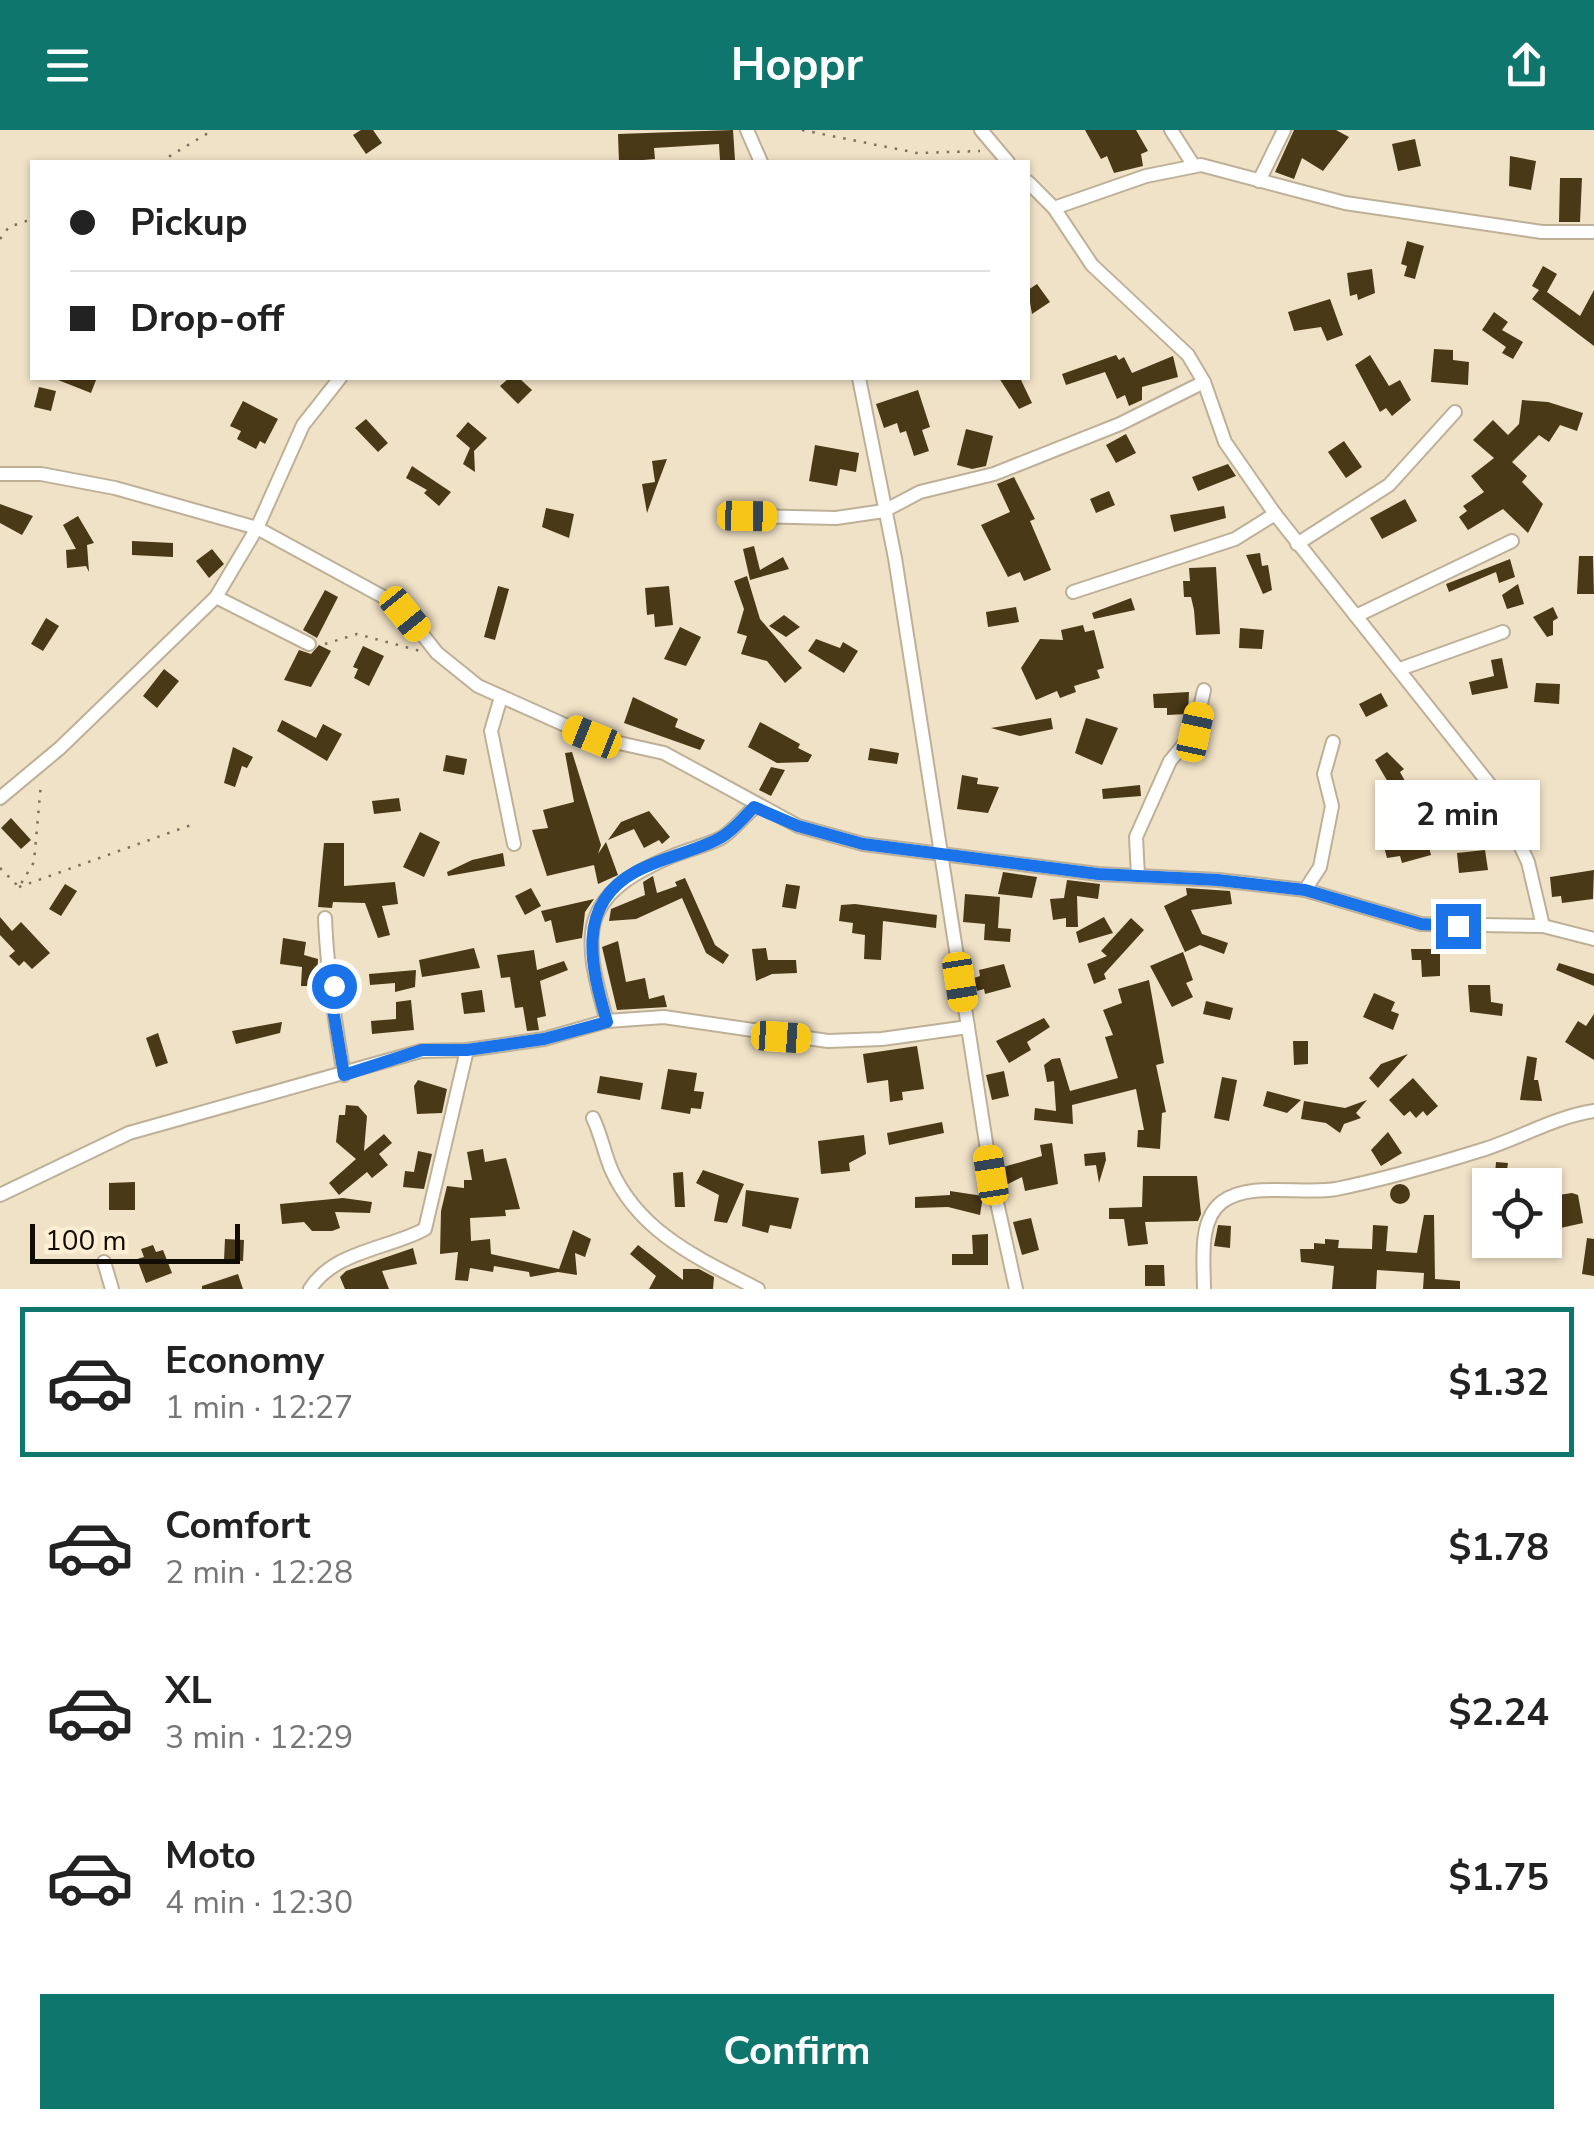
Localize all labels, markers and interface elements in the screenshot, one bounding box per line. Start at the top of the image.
text: Hoppr [731,35,863,96]
icon: menu [40,38,95,93]
icon: share [1499,38,1554,93]
text: Pickup [130,197,248,248]
text: Drop-off [130,293,284,344]
car [717,500,777,532]
car [374,581,436,647]
car [1174,700,1216,764]
car [559,712,625,762]
callout: 2 min [1376,781,1540,851]
text: 2 min [1416,793,1499,836]
route end [1436,904,1481,949]
car [940,950,980,1014]
route start [312,964,357,1009]
car [750,1020,812,1054]
car [971,1143,1011,1207]
map controls [1472,1168,1562,1258]
button: locate [1472,1168,1562,1258]
scale bar [30,1219,240,1264]
text: 100 m [45,1222,127,1260]
text: Economy [165,1335,324,1386]
icon: car [45,1337,135,1427]
text: $1.32 [1448,1357,1549,1408]
text: 1 min · 12:27 [165,1386,353,1429]
text: Comfort [165,1500,310,1551]
icon: car [45,1502,135,1592]
text: $1.78 [1448,1522,1549,1573]
text: 2 min · 12:28 [165,1551,353,1594]
text: XL [165,1665,212,1716]
icon: car [45,1667,135,1757]
text: $2.24 [1448,1687,1549,1738]
text: 3 min · 12:29 [165,1716,353,1759]
text: Moto [165,1830,256,1881]
icon: car [45,1832,135,1922]
text: $1.75 [1448,1852,1549,1903]
text: 4 min · 12:30 [165,1881,353,1924]
button: Confirm [40,1994,1554,2109]

